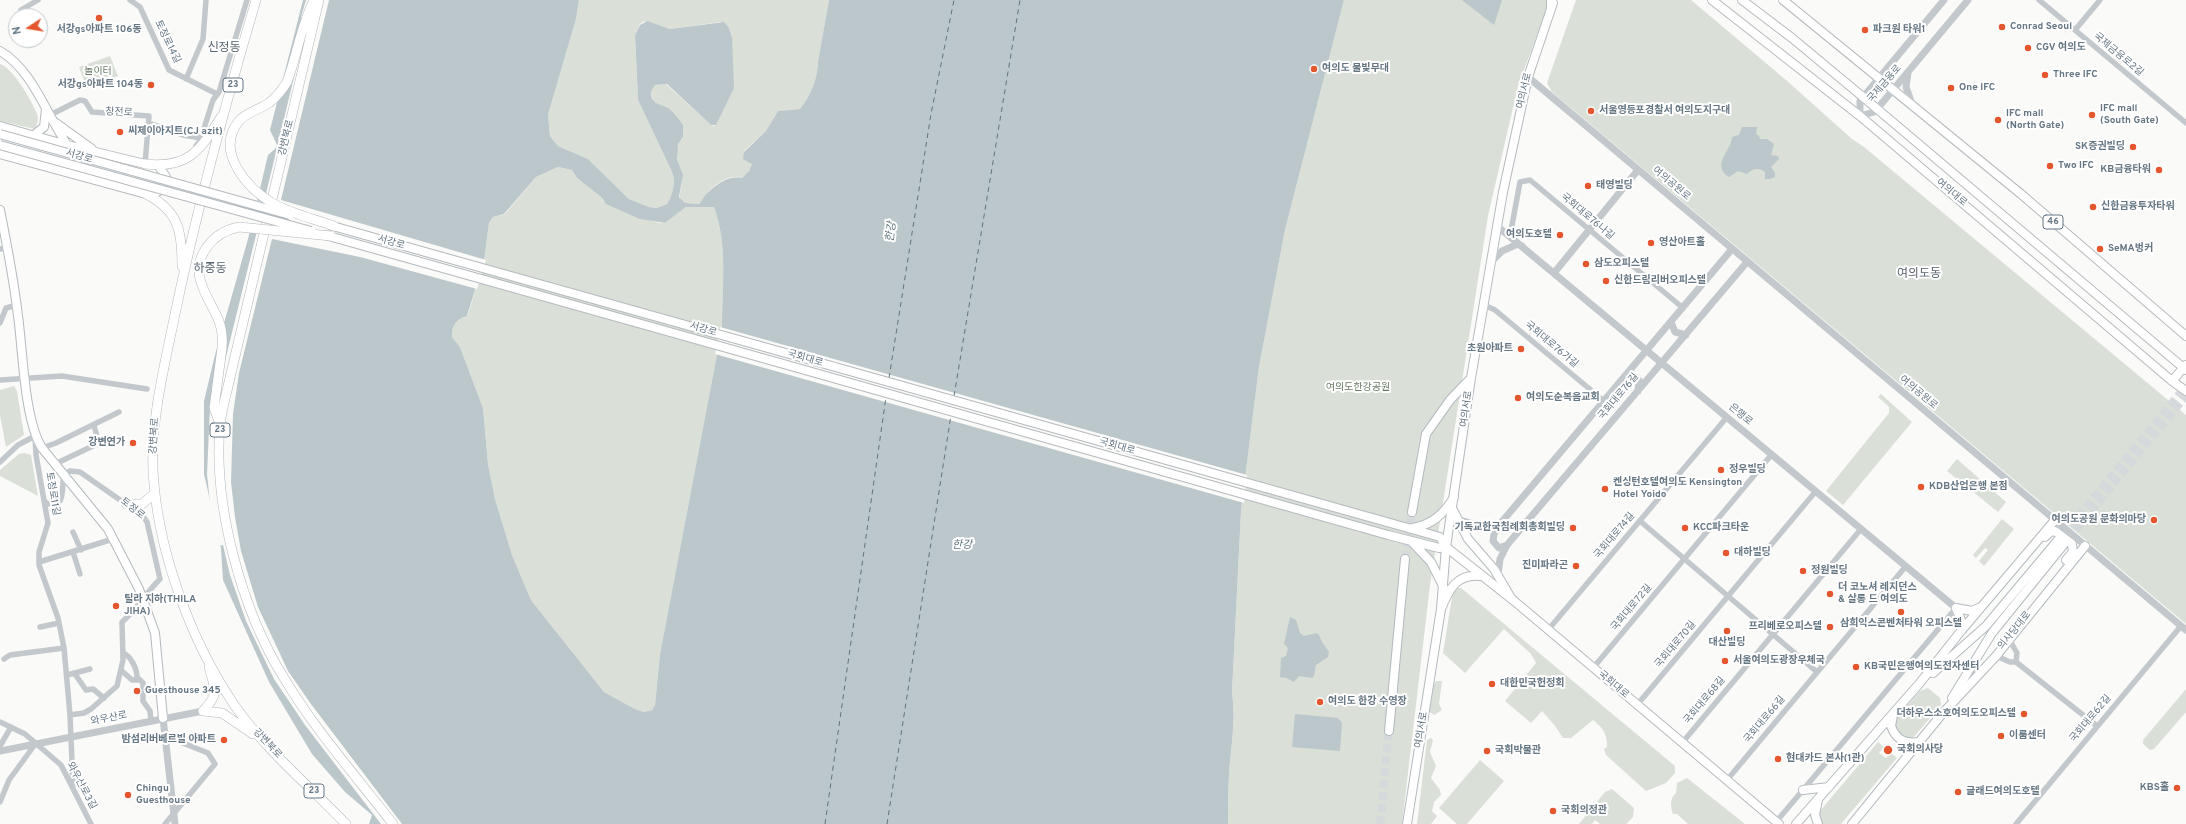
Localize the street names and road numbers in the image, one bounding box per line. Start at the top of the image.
street label: 토정로14길 [151,18,183,66]
street label: 국제금융로2길 [2091,31,2145,79]
street label: 국제금융로 [1865,63,1905,105]
street label: 여의서로 [1515,72,1535,110]
road number: 23 [223,78,243,92]
street label: 창전로 [105,107,133,119]
street label: 강변북로 [277,119,297,157]
street label: 서강로 [64,147,94,167]
street label: 여의공원로 [1650,165,1692,203]
street label: 여의대로 [1933,177,1969,209]
street label: 국회대로76나길 [1558,191,1616,243]
road number: 46 [2043,215,2063,229]
street label: 서강로 [376,233,406,253]
street label: 국회대로76가길 [1522,319,1580,371]
street label: 서강로 [688,320,718,340]
street label: 국회대로 [786,348,824,370]
street label: 국회대로76길 [1596,371,1642,423]
street label: 여의공원로 [1897,374,1939,412]
street label: 여의서로 [1458,390,1476,428]
street label: 은행로 [1726,402,1754,428]
street label: 강변북로 [148,417,162,455]
road number: 23 [210,423,230,437]
street label: 국회대로 [1098,436,1136,458]
street label: 토정로11길 [42,471,62,517]
street label: 토정로 [117,496,147,522]
street label: 국회대로74길 [1592,511,1638,561]
street label: 국회대로72길 [1609,582,1655,634]
street label: 의사당대로 [1996,609,2034,653]
street label: 국회대로70길 [1653,619,1699,671]
street label: 국회대로 [1595,669,1631,701]
street label: 국회대로68길 [1682,675,1728,727]
street label: 국회대로62길 [2068,693,2114,745]
street label: 국회대로66길 [1742,694,1788,746]
street label: 와우산로 [90,710,128,728]
street label: 여의서로 [1413,711,1431,749]
street label: 강변북로 [250,726,284,762]
street label: 와우산로3길 [63,760,99,812]
road number: 23 [304,784,324,798]

